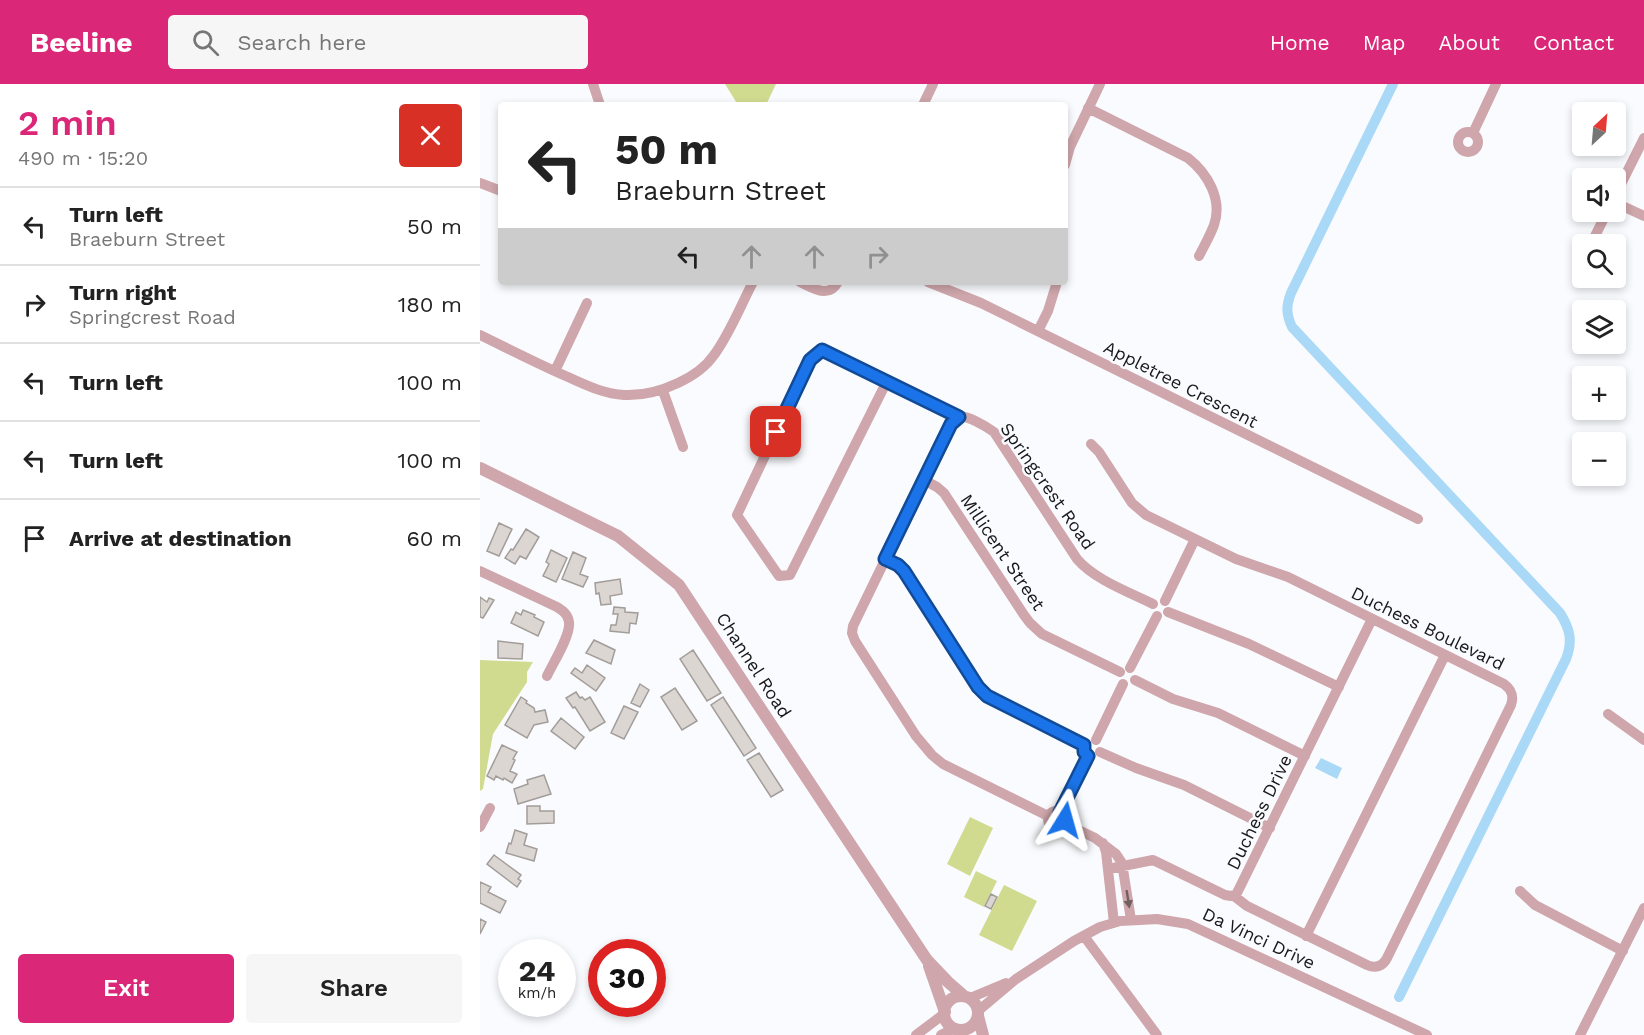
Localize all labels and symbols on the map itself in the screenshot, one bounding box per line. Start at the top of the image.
north arrow [1572,102,1626,156]
street label: Appletree Crescent [1101,336,1262,432]
pin [750,406,801,457]
street label: Springcrest Road [996,418,1100,554]
street label: Millicent Street [956,490,1050,614]
street label: Duchess Boulevard [1348,582,1508,674]
street label: Channel Road [712,608,796,722]
street label: Duchess Drive [1222,751,1296,873]
position arrow [1033,788,1097,852]
one-way arrow [1123,889,1132,908]
street label: Da Vinci Drive [1199,903,1319,973]
speed limit sign: 30 [588,939,666,1017]

